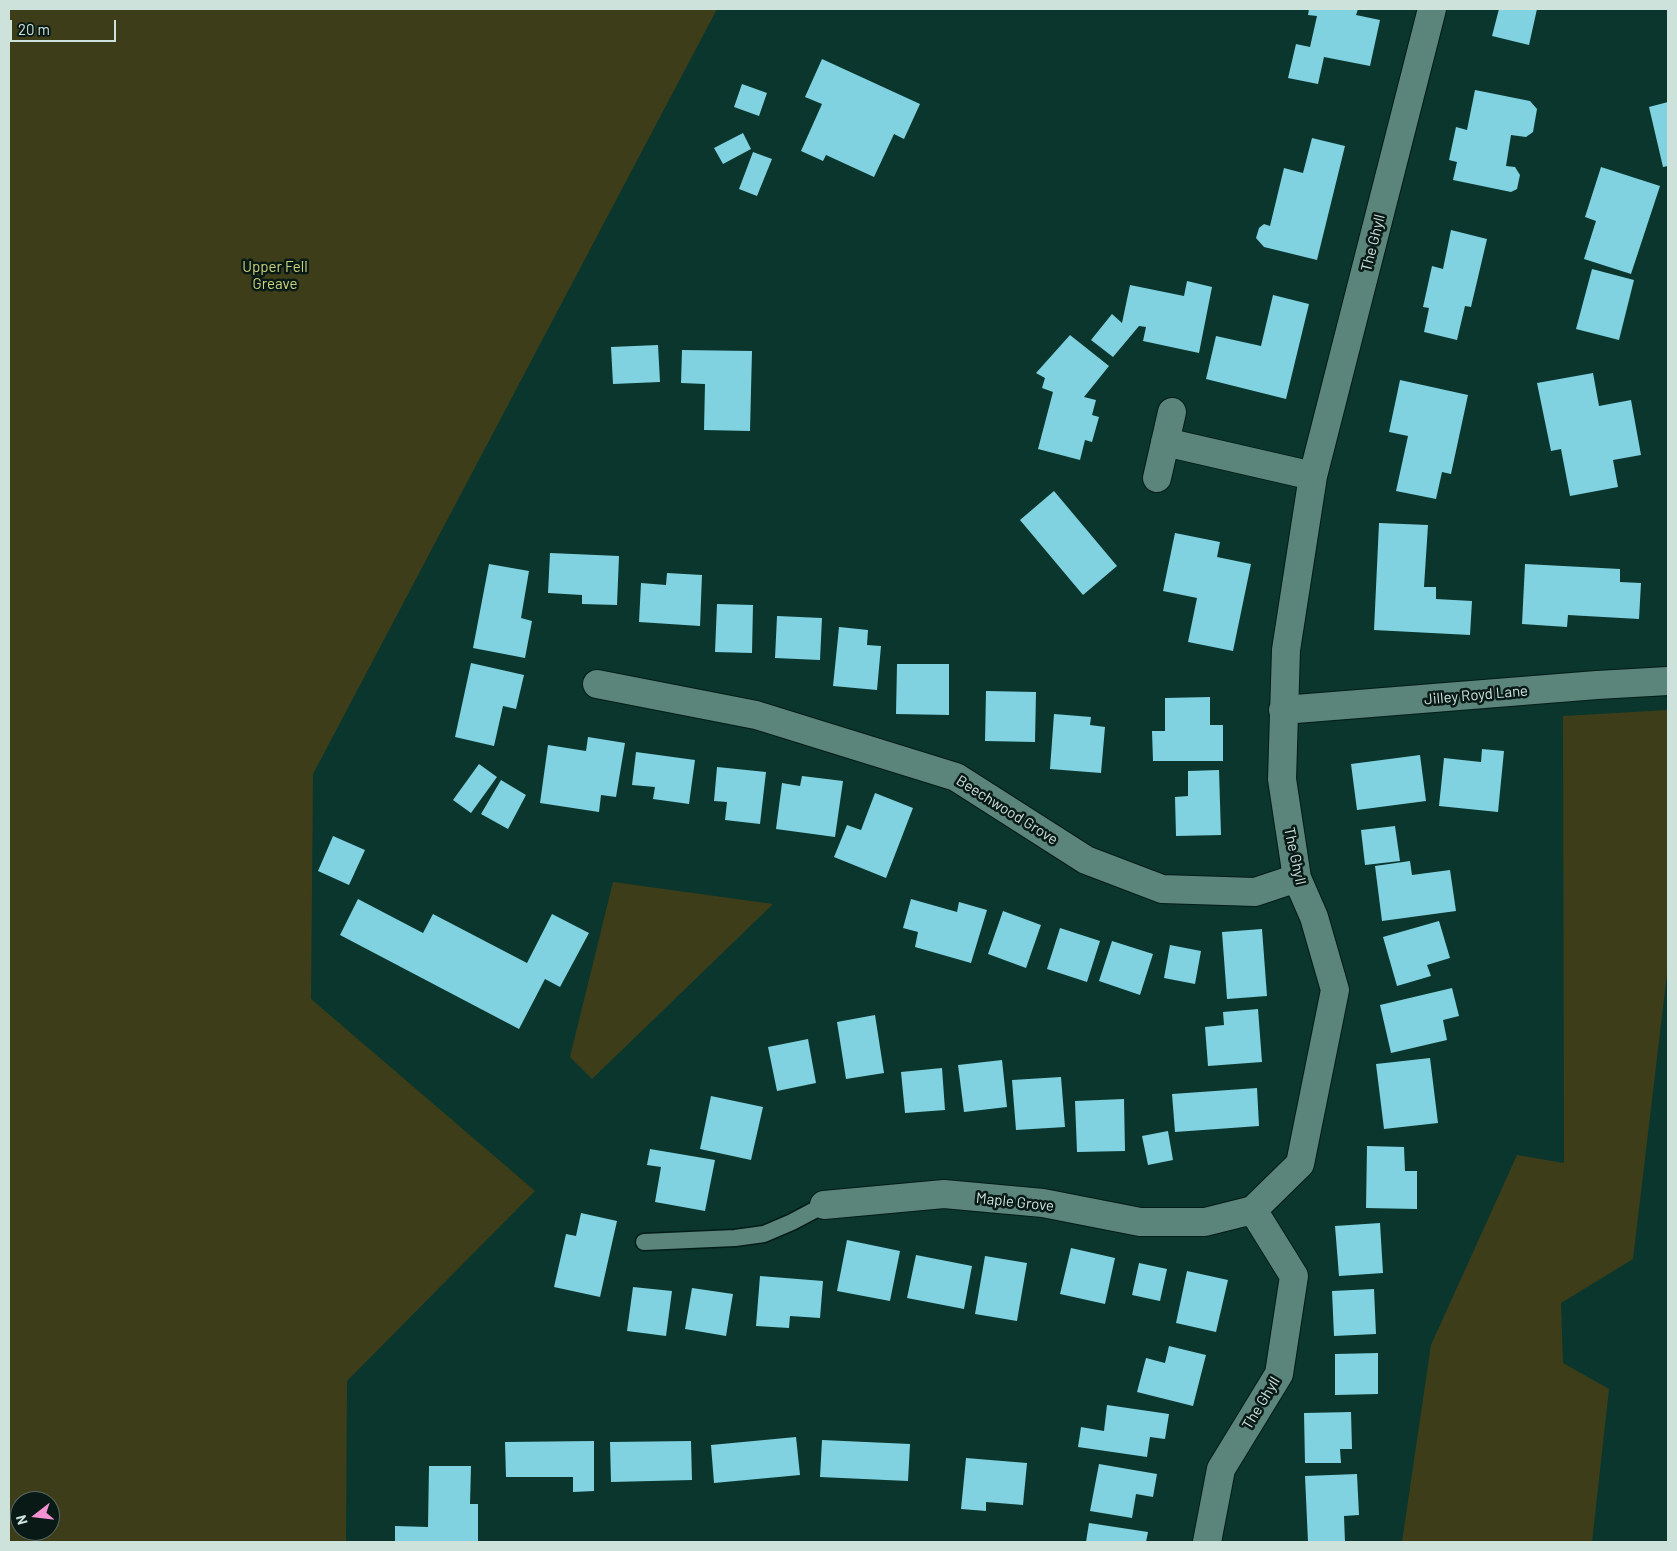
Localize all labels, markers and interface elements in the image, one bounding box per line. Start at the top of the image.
scale bar [12,10,119,42]
text: 20 m [18,20,50,38]
street label: The Ghyll [1357,212,1389,274]
park label: Upper Fell Greave [242,258,308,293]
street label: Jilley Royd Lane [1423,681,1529,709]
street label: Beechwood Grove [953,771,1061,849]
street label: The Ghyll [1280,826,1310,886]
street label: Maple Grove [975,1189,1055,1215]
street label: The Ghyll [1238,1373,1284,1433]
north arrow [10,1491,60,1541]
text: N [12,1513,31,1527]

